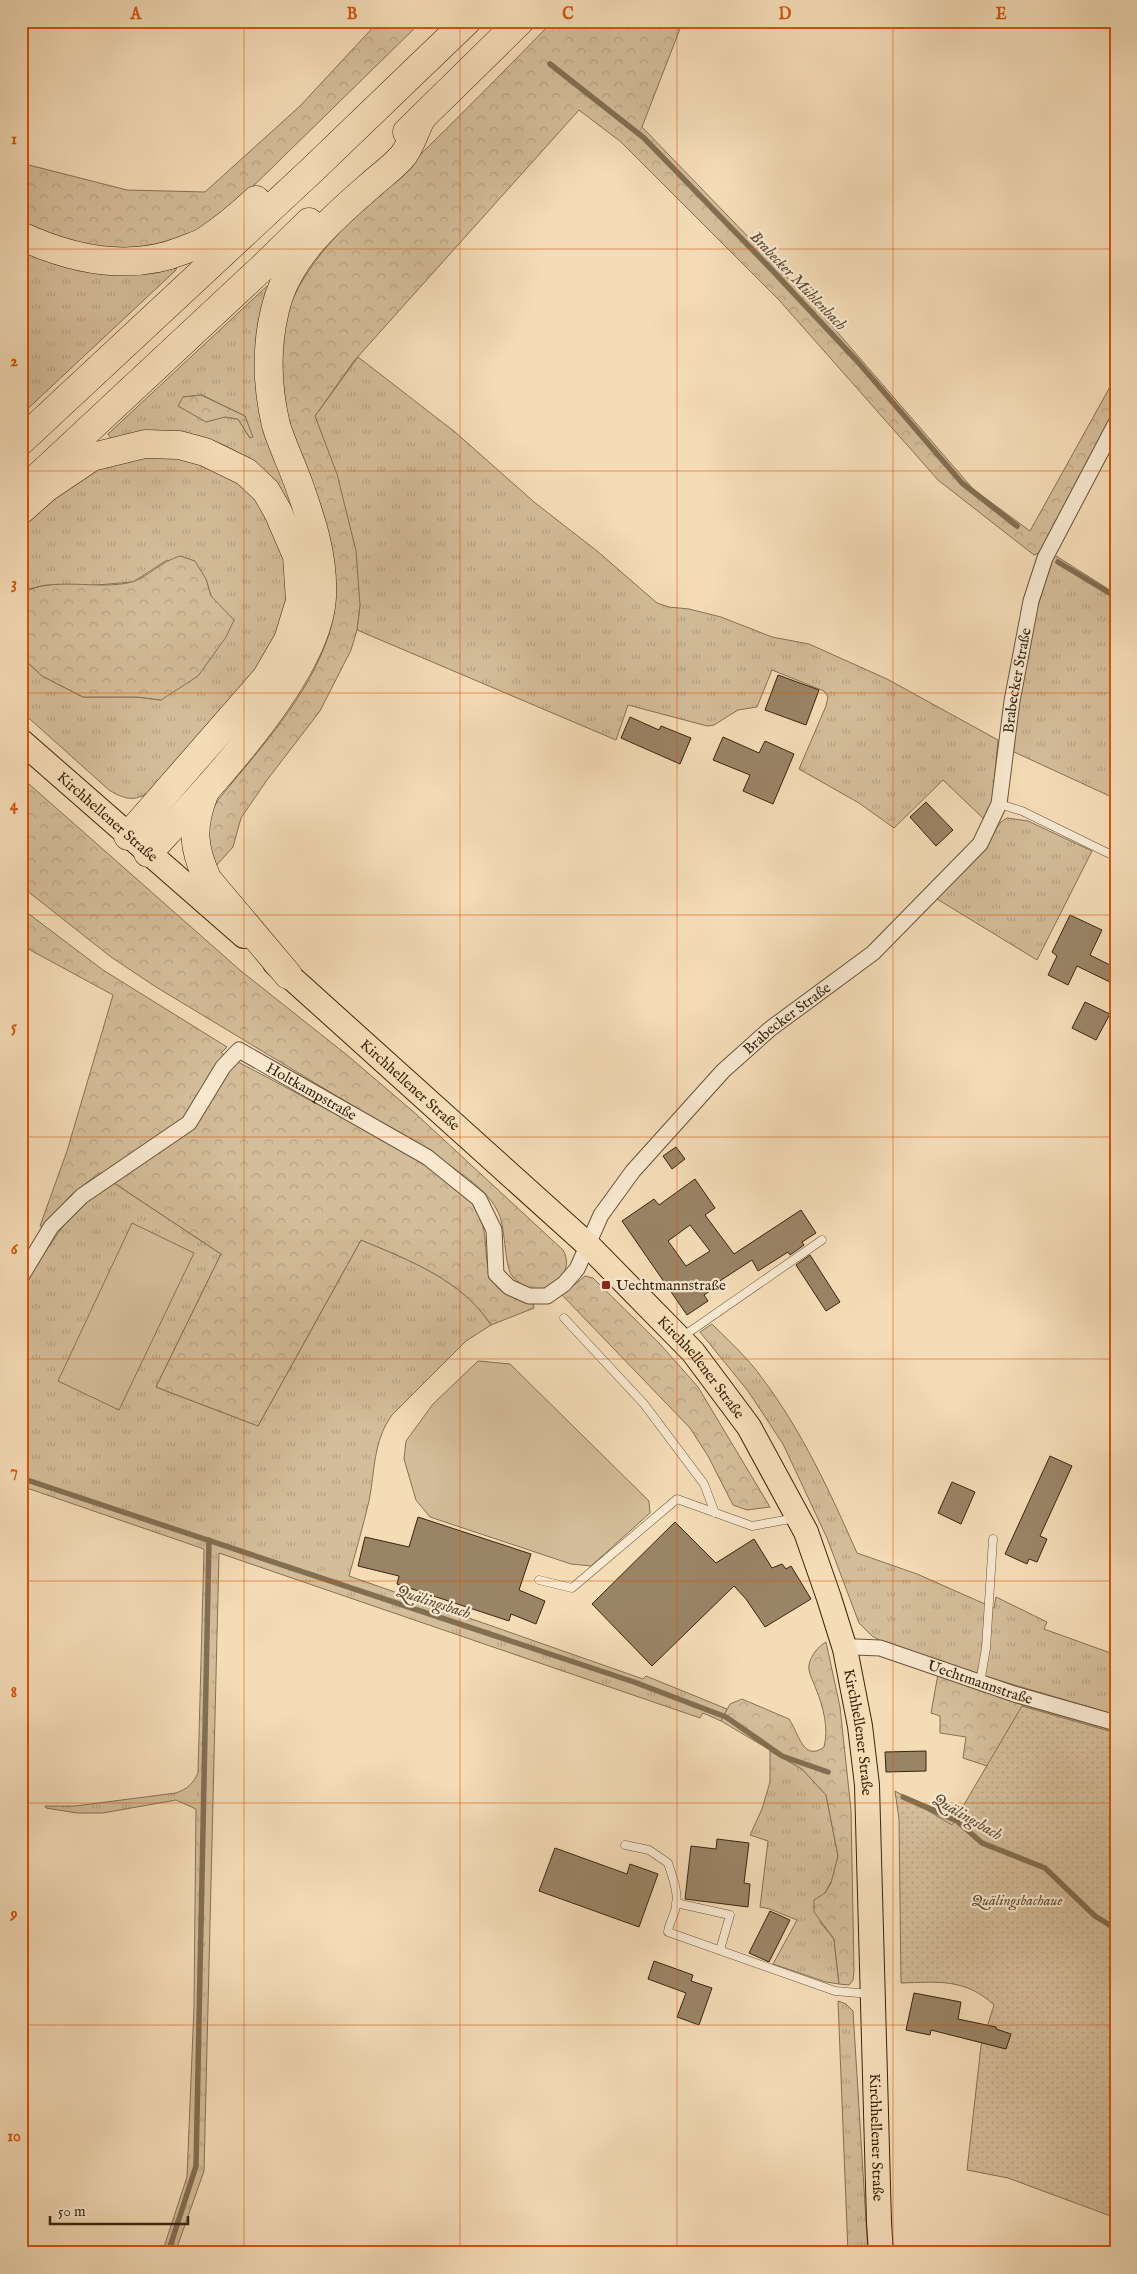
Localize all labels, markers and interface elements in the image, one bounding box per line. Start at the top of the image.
text: A [130,5,143,25]
text: B [347,5,358,25]
text: C [562,5,574,25]
text: D [779,5,792,25]
text: E [995,5,1007,25]
text: 1 [11,130,17,150]
water label: Brabecker Mühlenbach [745,227,850,336]
text: 2 [10,352,18,372]
text: 3 [11,574,17,594]
street label: Brabecker Straße [999,626,1036,734]
street label: Kirchhellener Straße [53,768,162,866]
text: 4 [10,796,19,816]
street label: Brabecker Straße [739,978,835,1059]
text: 5 [11,1018,17,1038]
street label: Kirchhellener Straße [356,1035,464,1135]
street label: Holtkampstraße [263,1058,360,1125]
text: 6 [11,1240,19,1260]
place label: Uechtmannstraße [616,1276,726,1295]
marker: Uechtmannstraße [600,1279,612,1291]
street label: Kirchhellener Straße [653,1312,749,1423]
text: 7 [10,1462,18,1482]
water label: Quälingsbach [394,1581,473,1624]
street label: Uechtmannstraße [925,1656,1035,1709]
street label: Kirchhellener Straße [839,1667,876,1796]
text: 8 [11,1683,17,1703]
water label: Quälingsbach [929,1790,1006,1846]
park label: Quälingsbachaue [972,1891,1062,1911]
text: 9 [10,1905,18,1925]
street label: Kirchhellener Straße [865,2073,887,2202]
text: 10 [7,2127,21,2147]
scale bar [50,2194,188,2226]
text: 50 m [58,2202,86,2221]

